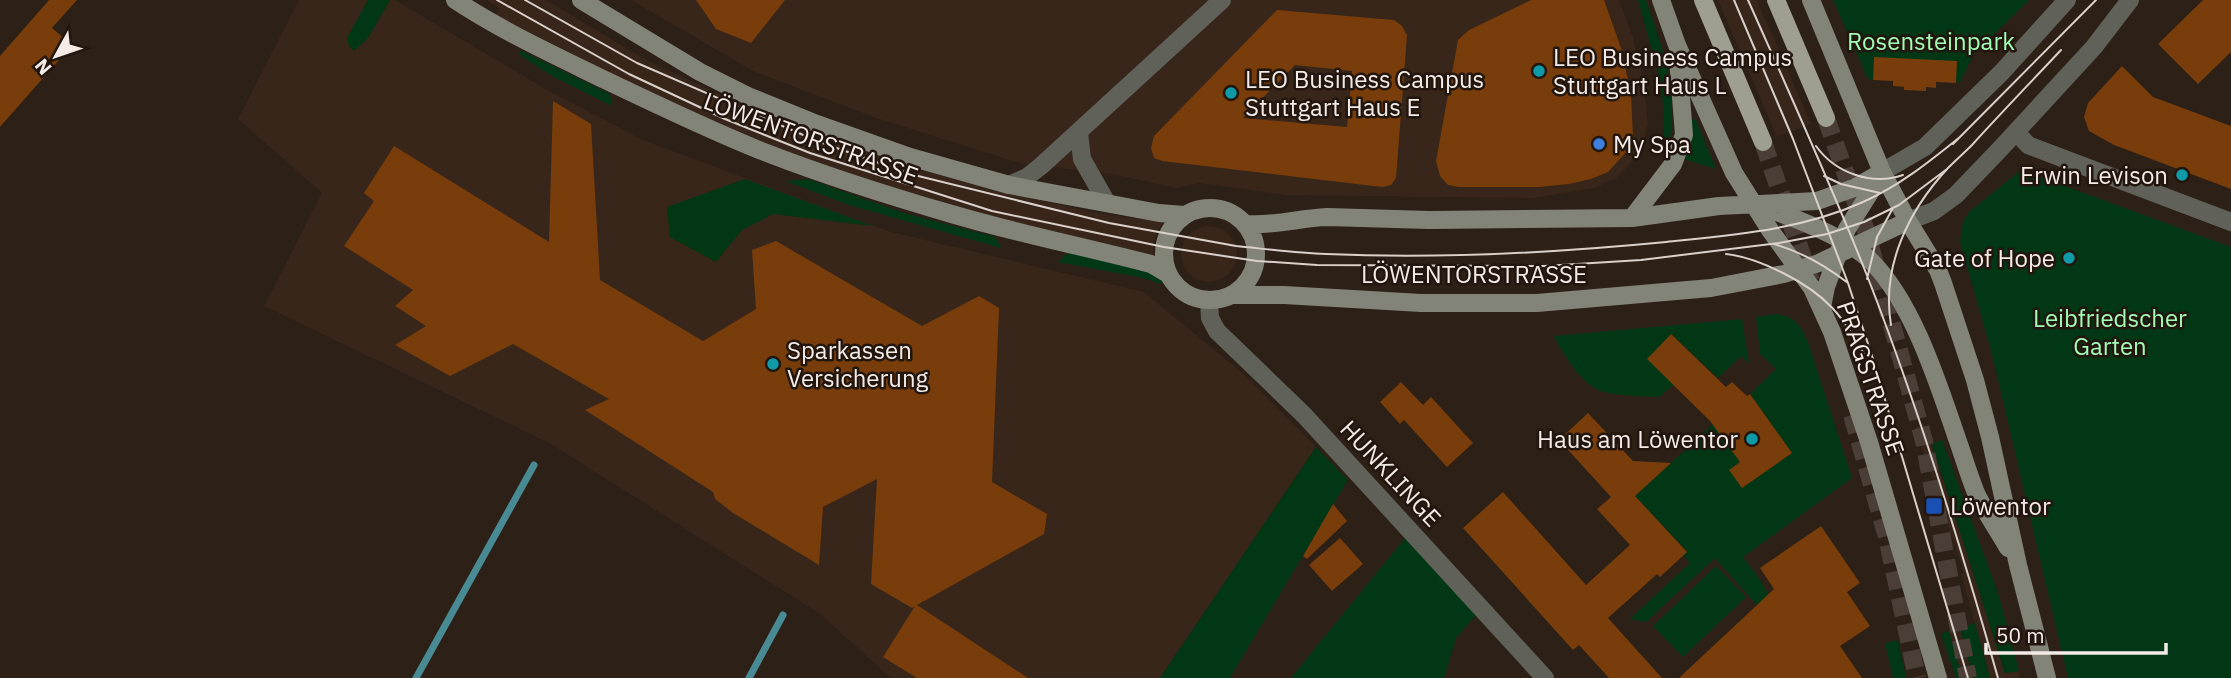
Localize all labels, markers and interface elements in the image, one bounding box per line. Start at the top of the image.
north arrow [21,21,91,91]
park label: Rosensteinpark [1847,25,2015,57]
place label: LEO Business Campus Stuttgart Haus L [1553,41,1792,101]
text: N [29,54,57,80]
place label: LEO Business Campus Stuttgart Haus E [1245,63,1484,123]
marker: LEO Business Campus Stuttgart Haus L [1531,63,1547,79]
street label: LÖWENTORSTRASSE [699,84,923,192]
marker: LEO Business Campus Stuttgart Haus E [1223,85,1239,101]
place label: My Spa [1613,128,1691,160]
marker: My Spa [1591,136,1607,152]
place label: Erwin Levison [2020,159,2168,191]
marker: Erwin Levison [2174,167,2190,183]
place label: Gate of Hope [1914,242,2055,274]
marker: Gate of Hope [2061,250,2077,266]
street label: LÖWENTORSTRASSE [1361,258,1587,290]
street label: PRAGSTRASSE [1830,297,1912,459]
park label: Leibfriedscher Garten [2033,302,2187,362]
place label: Sparkassen Versicherung [787,334,929,394]
marker: Sparkassen Versicherung [765,356,781,372]
street label: HUNKLINGE [1333,413,1449,533]
place label: Haus am Löwentor [1537,423,1738,455]
marker: Haus am Löwentor [1744,431,1760,447]
place label: Löwentor [1950,490,2051,522]
marker: Löwentor [1924,496,1944,516]
scale bar [1986,612,2166,656]
text: 50 m [1996,621,2045,649]

